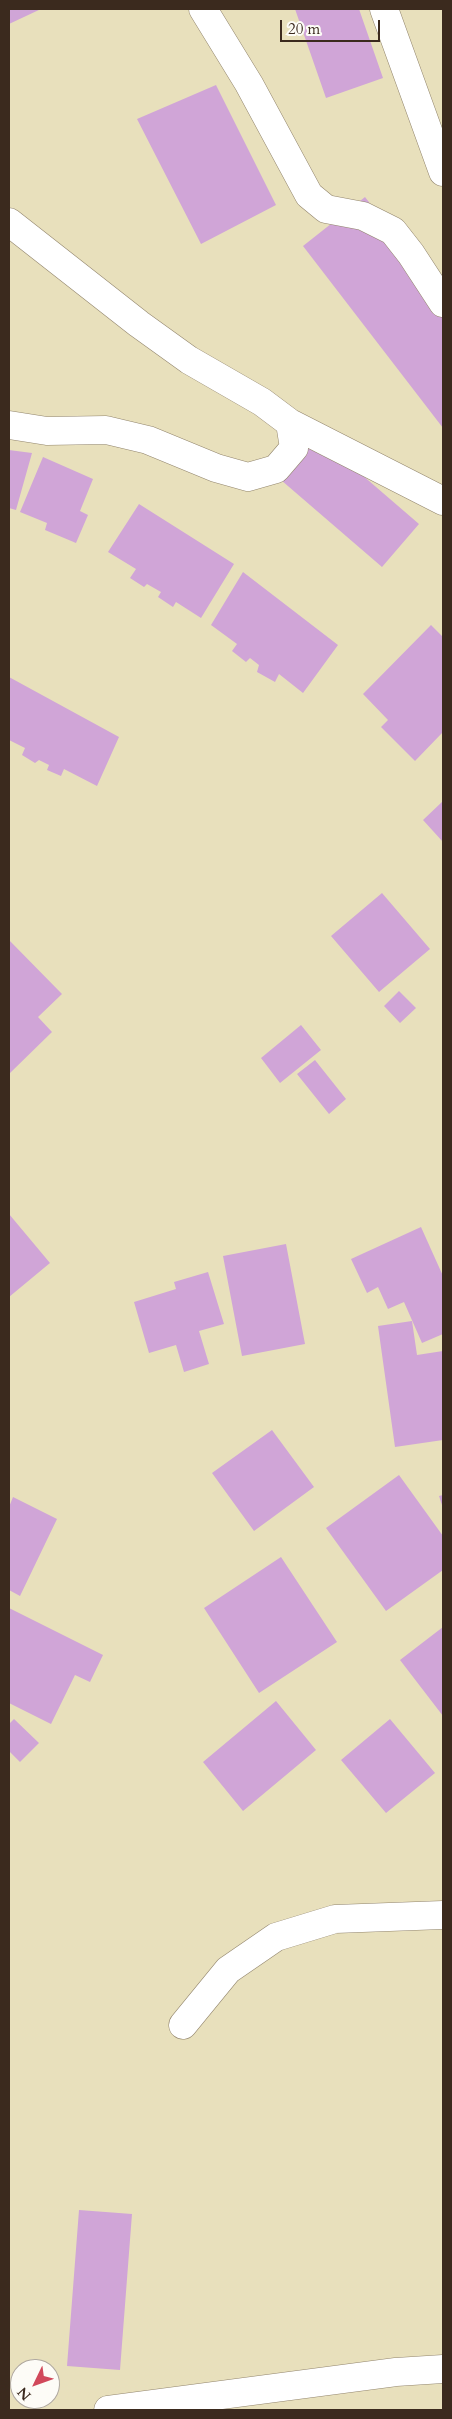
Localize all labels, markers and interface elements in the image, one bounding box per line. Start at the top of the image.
scale bar [282,10,382,42]
text: 20 m [288,19,320,39]
north arrow [10,2359,60,2409]
text: N [13,2383,35,2405]

